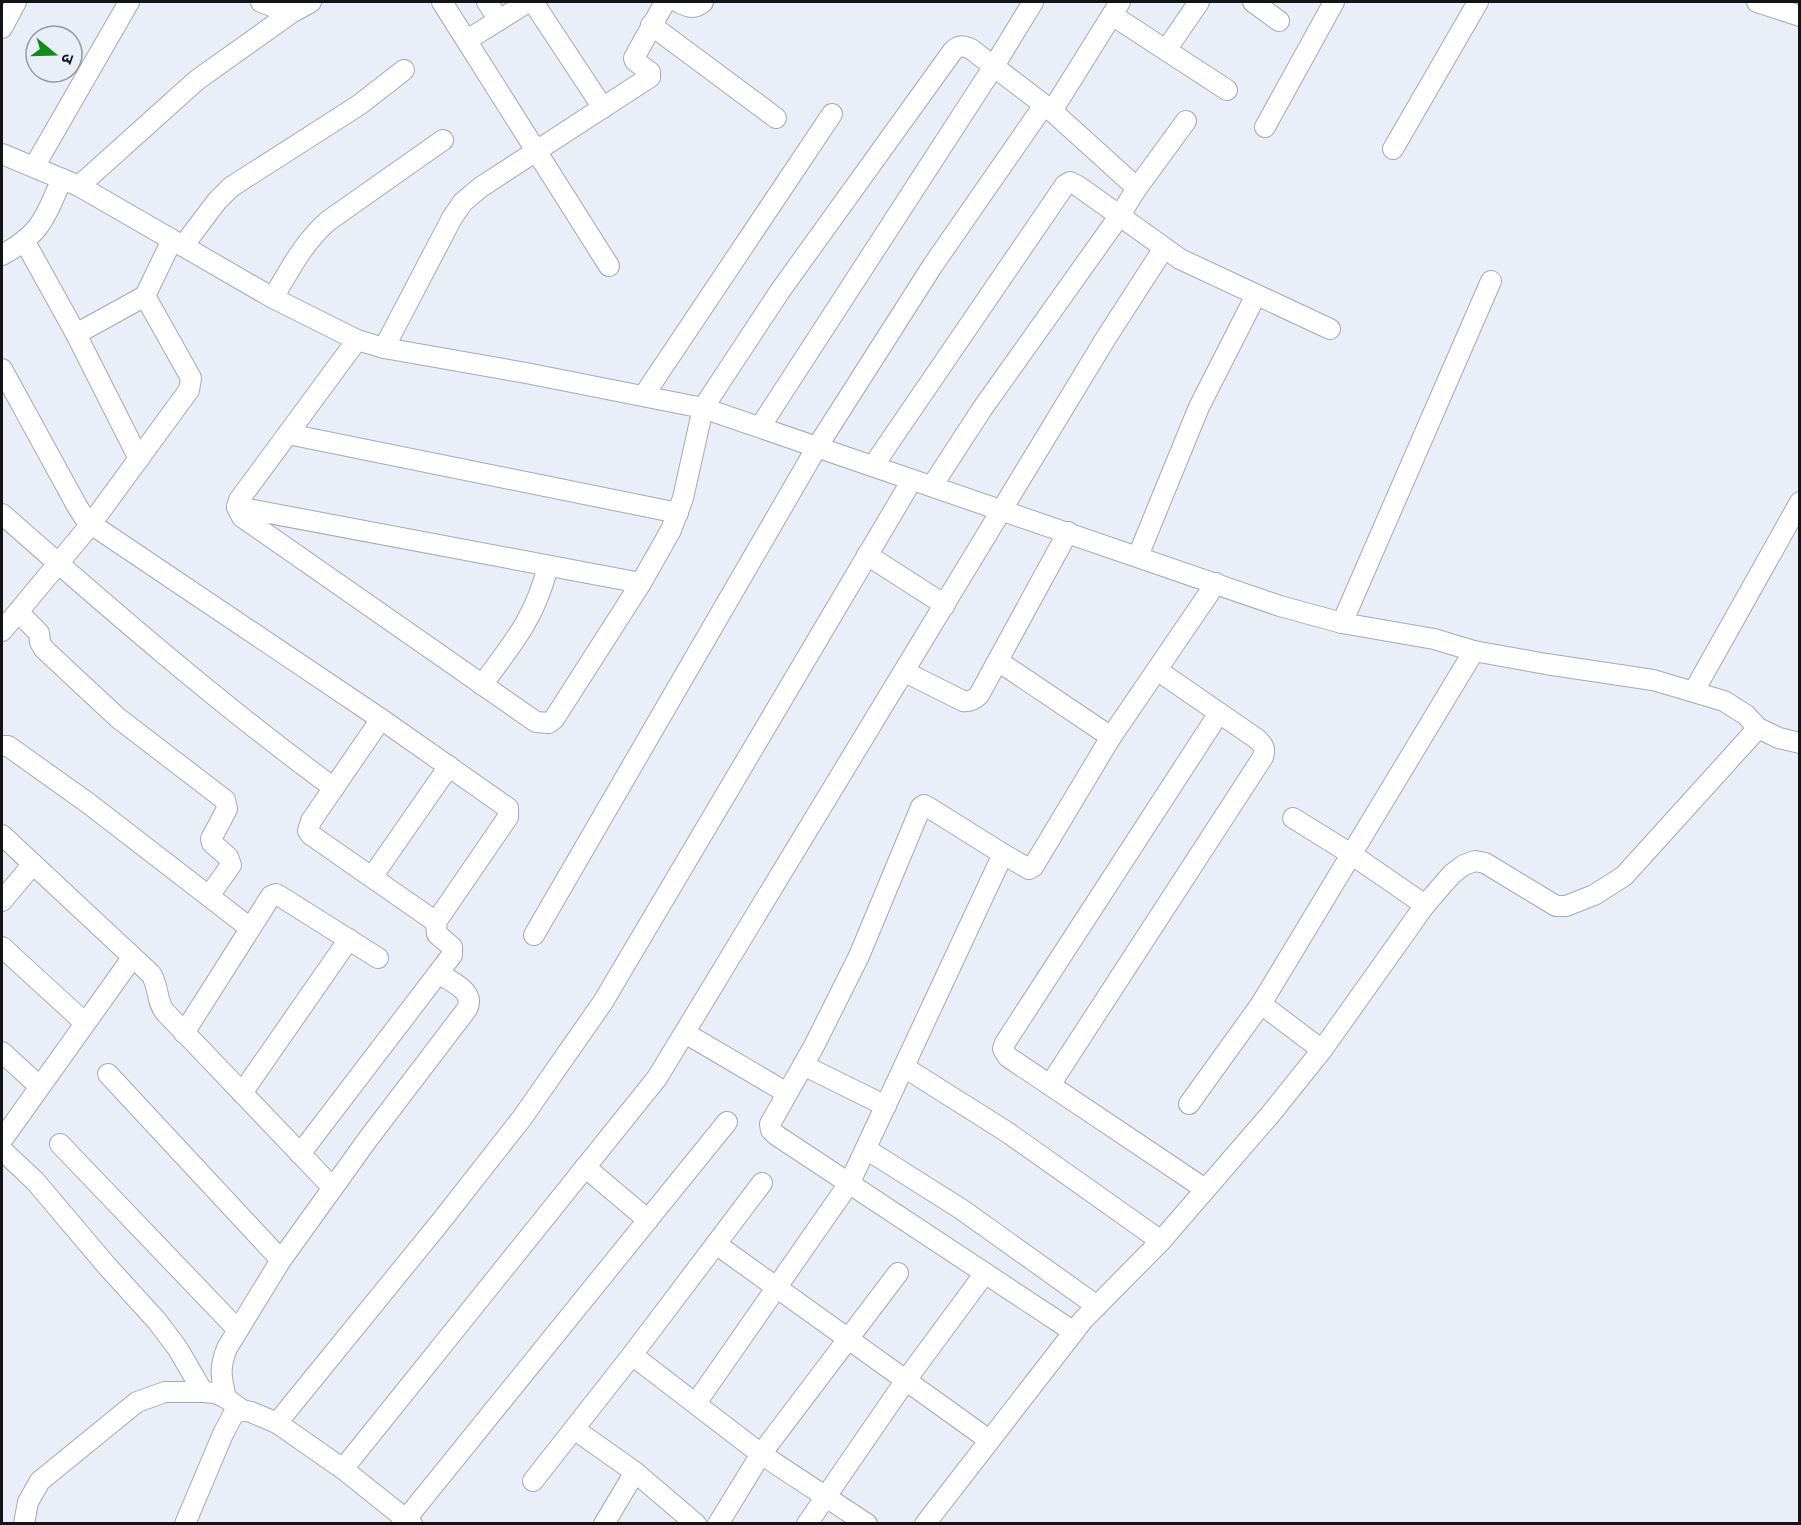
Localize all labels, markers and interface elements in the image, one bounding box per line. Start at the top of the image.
north arrow [24,24,84,84]
text: उ [57,51,78,67]

